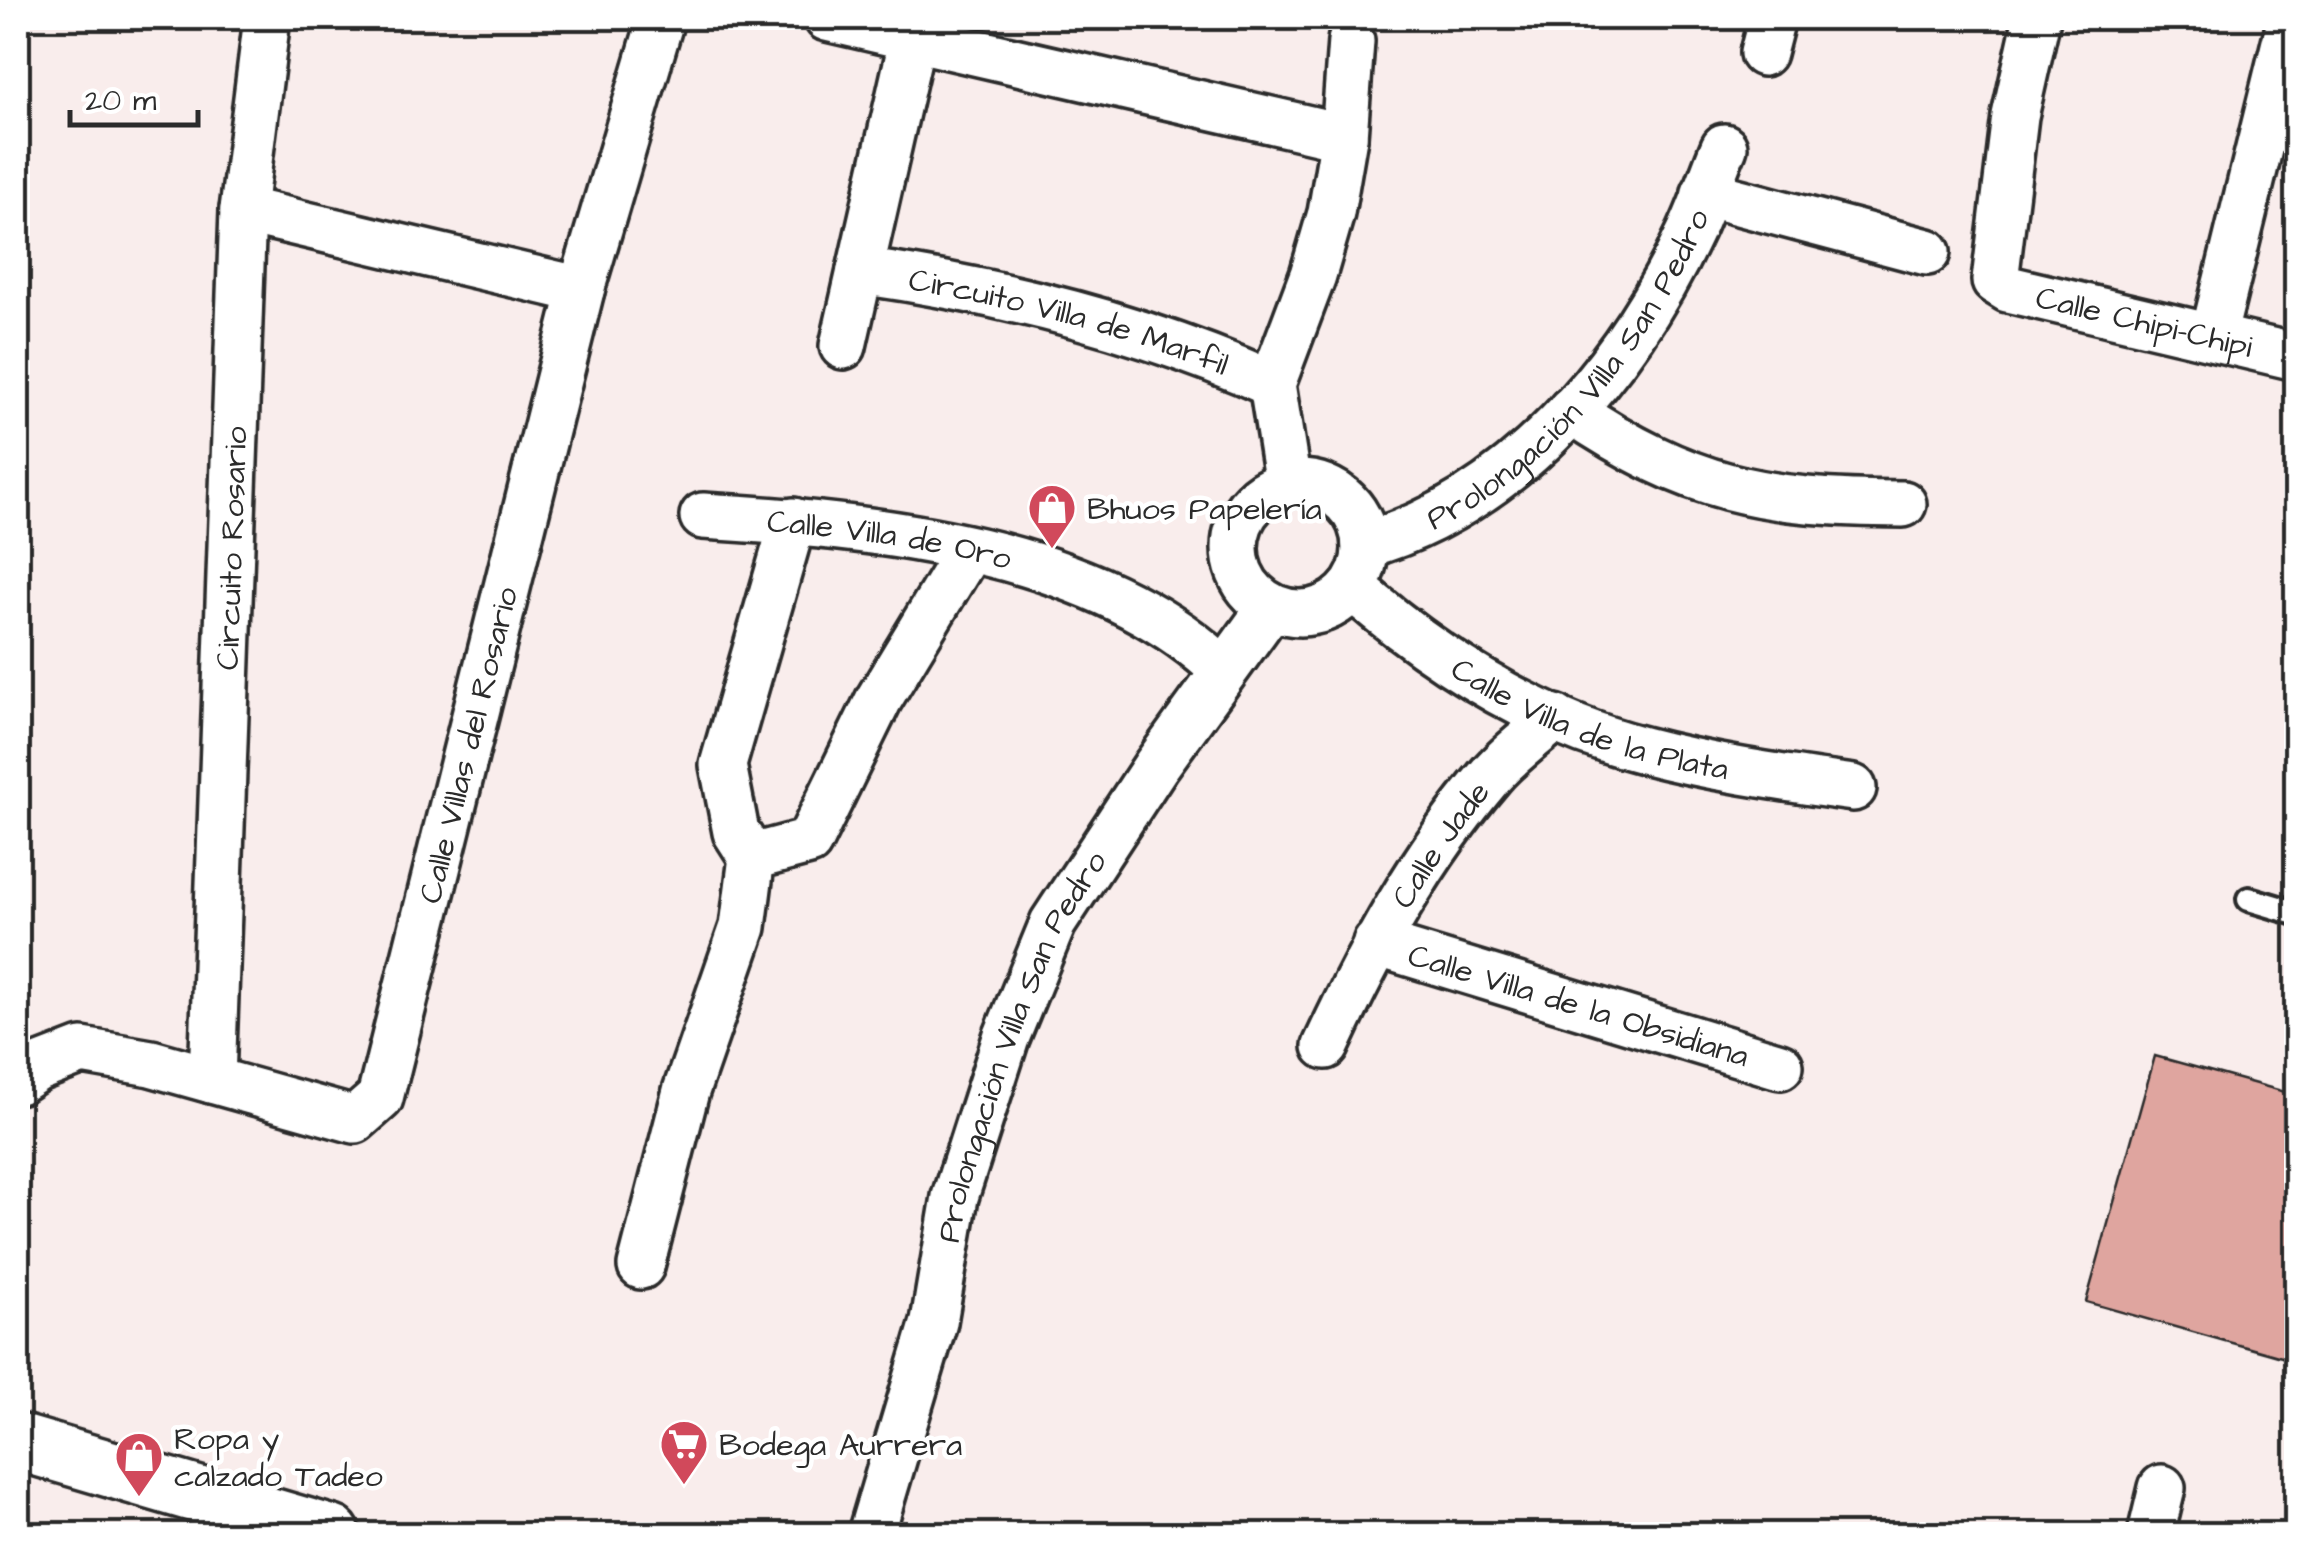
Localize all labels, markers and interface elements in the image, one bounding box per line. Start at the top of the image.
scale bar [70,65,198,127]
text: 20 m [85,80,157,122]
street label: Prolongación Villa San Pedro [1419,203,1721,542]
street label: Circuito Villa de Marfil [905,258,1235,387]
street label: Calle Chipi-Chipi [2031,275,2257,370]
street label: Circuito Rosario [206,426,259,671]
shop icon: Bhuos Papelería [1026,482,1078,550]
place label: Bhuos Papelería [1087,487,1322,532]
street label: Calle Villa de Oro [765,499,1016,582]
street label: Calle Villas del Rosario [408,582,530,908]
street label: Calle Villa de la Plata [1442,647,1732,792]
street label: Calle Jade [1381,772,1501,917]
street label: Prolongación Villa San Pedro [927,842,1118,1246]
street label: Calle Villa de la Obsidiana [1403,933,1754,1079]
place label: Ropa y calzado Tadeo [174,1417,383,1499]
supermarket icon: Bodega Aurrera [658,1418,710,1486]
place label: Bodega Aurrera [719,1423,962,1468]
shop icon: Ropa y calzado Tadeo [113,1430,165,1498]

